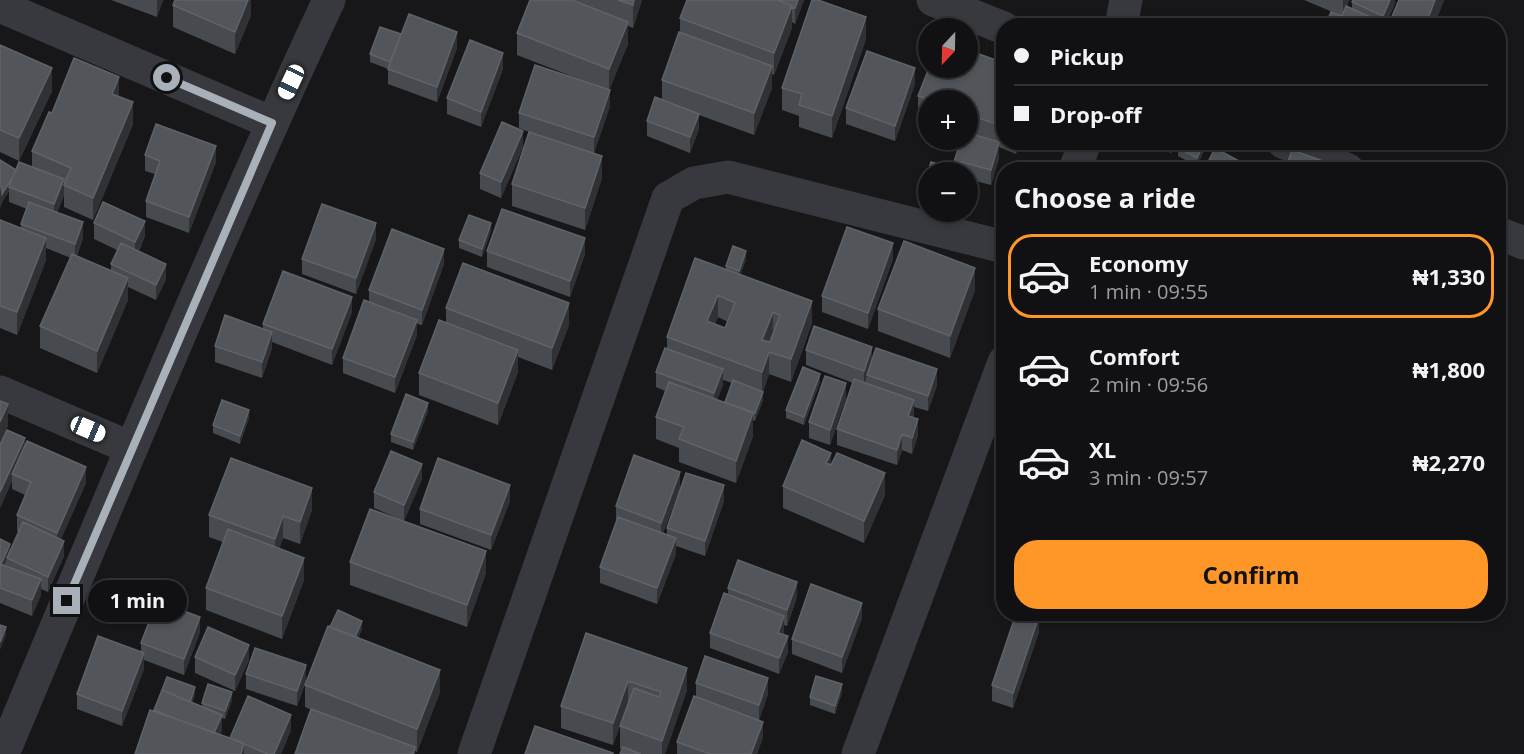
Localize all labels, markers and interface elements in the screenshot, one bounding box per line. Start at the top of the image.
north arrow [918,18,978,78]
map controls [918,18,978,222]
text: Pickup [1050,41,1124,71]
car [275,62,307,102]
route start [153,64,180,91]
button: + [918,90,978,150]
text: Drop-off [1050,99,1142,129]
button: − [918,162,978,222]
text: Choose a ride [1014,179,1196,216]
text: Economy [1089,248,1188,278]
icon: car [1017,249,1071,303]
text: ₦1,330 [1413,261,1485,291]
text: 1 min · 09:55 [1089,278,1208,305]
text: Comfort [1089,341,1180,371]
icon: car [1017,342,1071,396]
text: ₦1,800 [1413,354,1485,384]
text: 2 min · 09:56 [1089,371,1208,398]
car [68,414,108,444]
text: XL [1089,434,1116,464]
icon: car [1017,435,1071,489]
text: ₦2,270 [1413,447,1485,477]
text: 3 min · 09:57 [1089,464,1208,491]
button: Confirm [1014,540,1488,609]
callout: 1 min [88,580,187,622]
route end [53,587,80,614]
text: 1 min [110,587,165,614]

